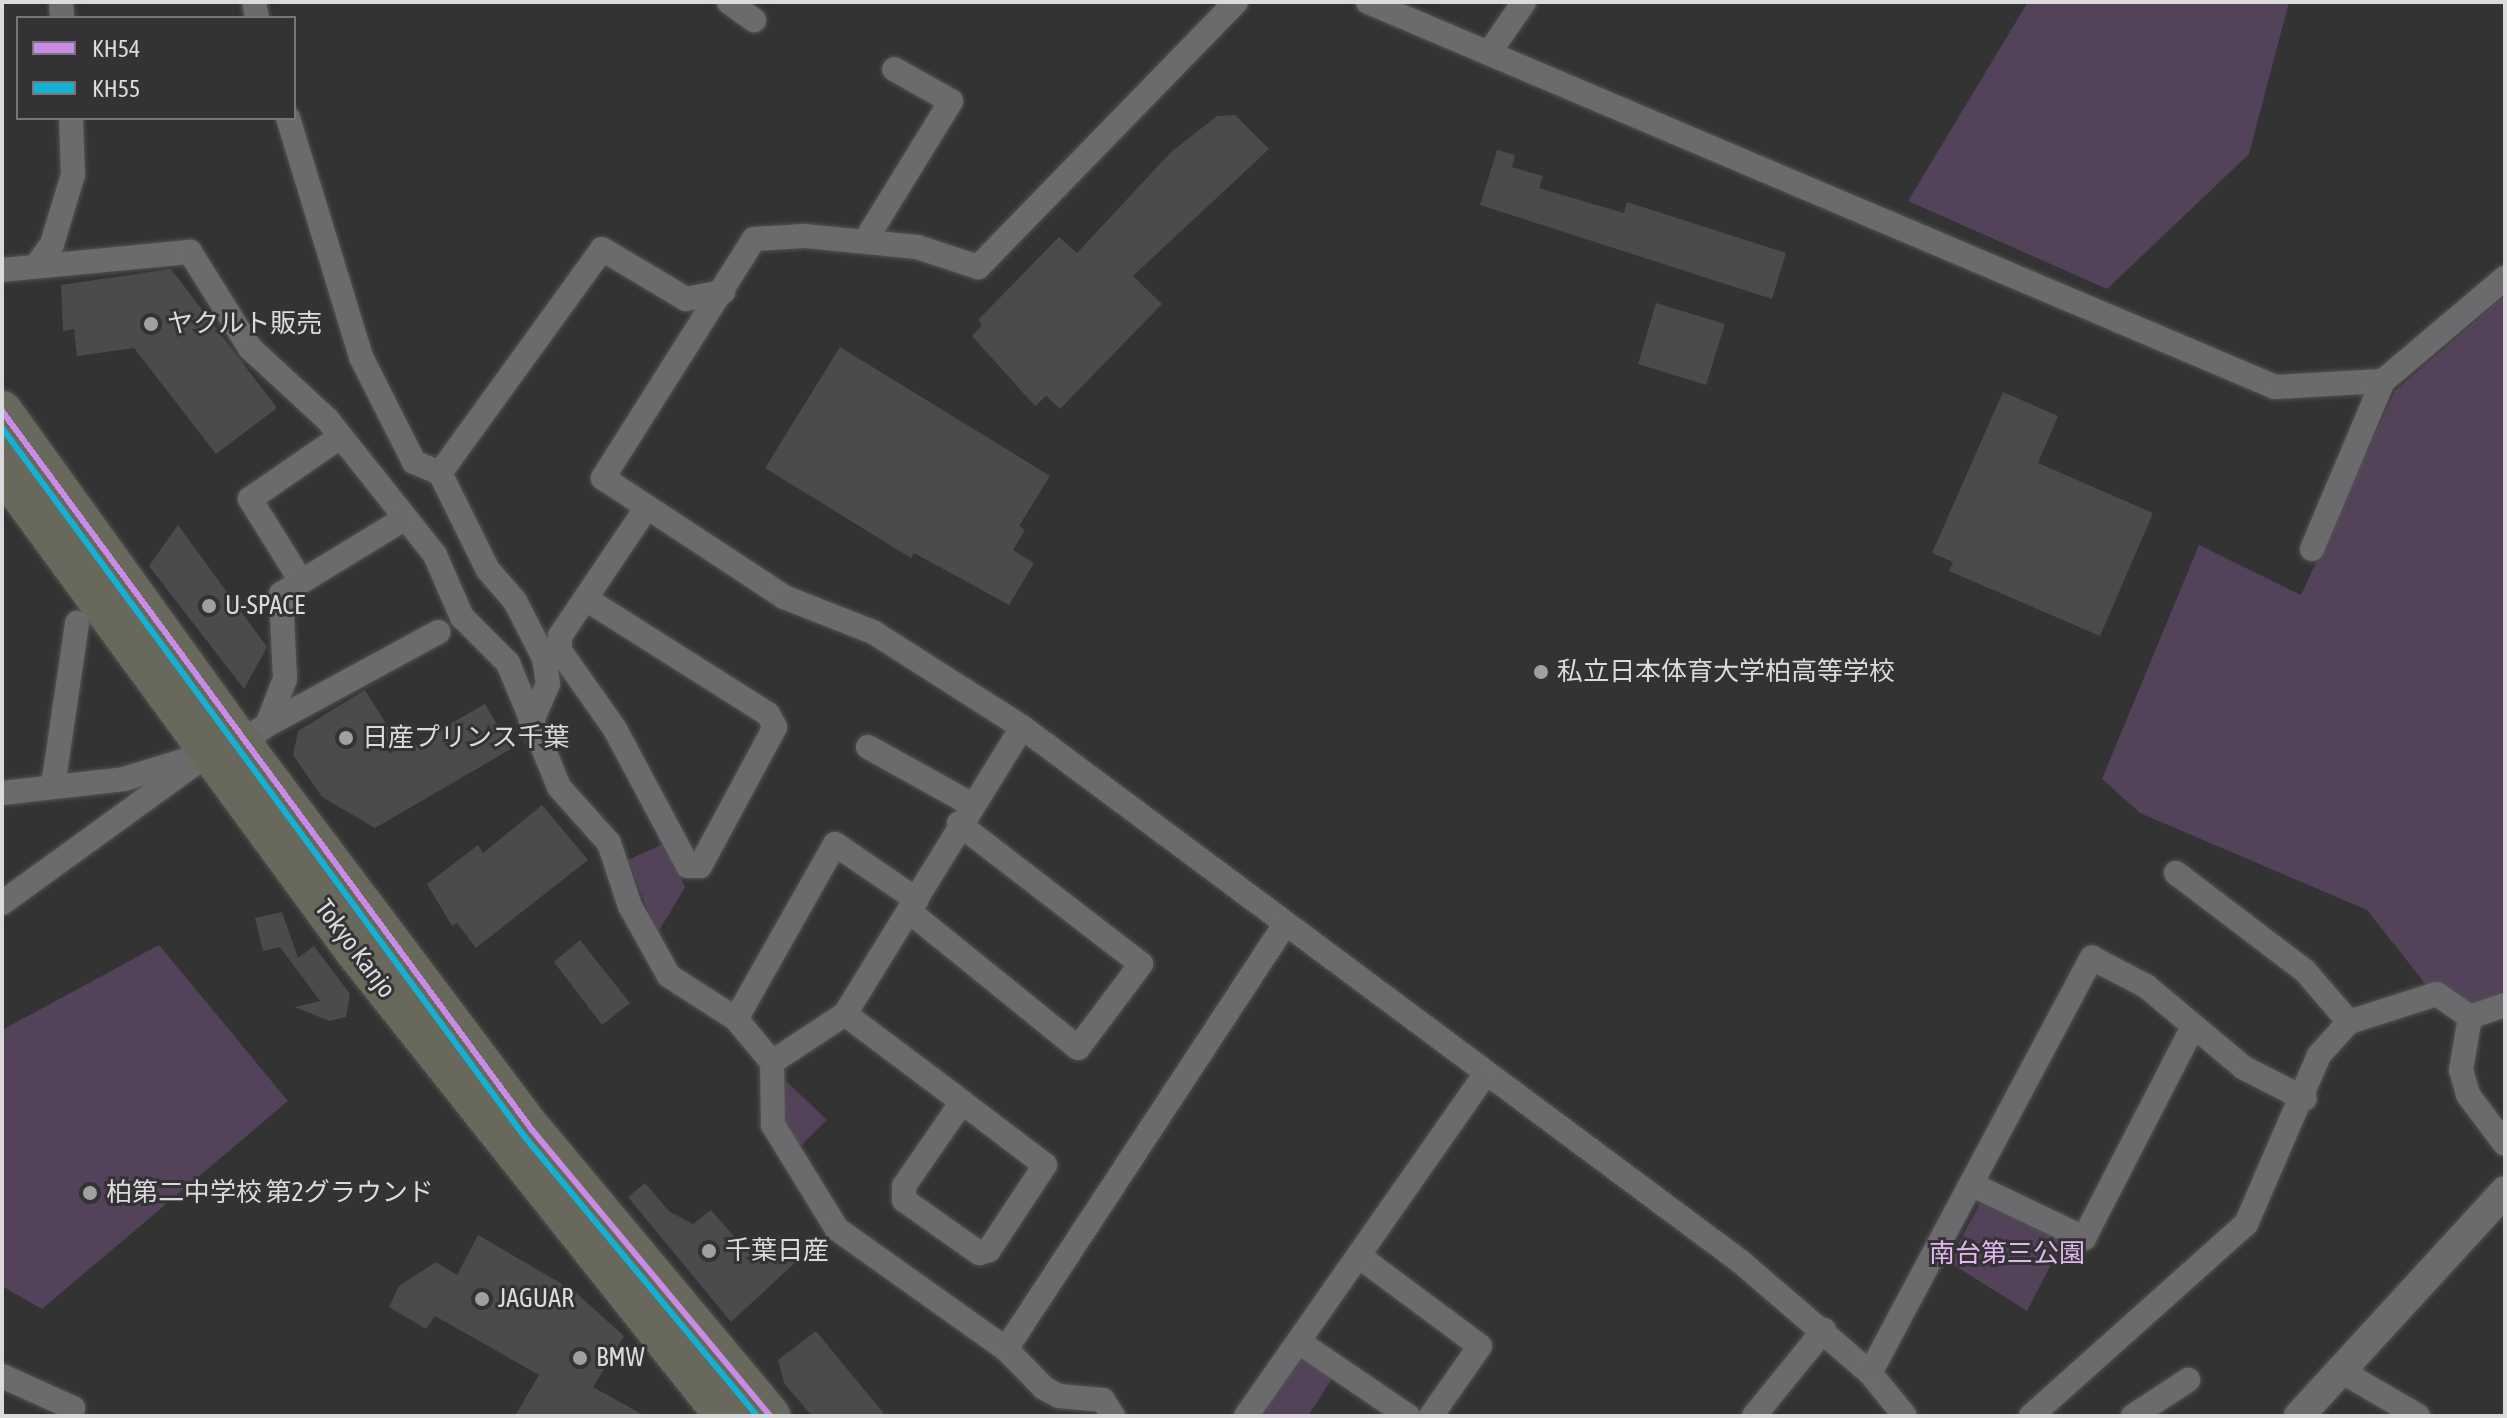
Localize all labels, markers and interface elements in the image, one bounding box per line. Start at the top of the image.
legend [16,16,296,120]
text: KH54 [92,35,140,62]
text: KH55 [92,75,140,102]
place label: ヤクルト販売 [167,308,323,340]
marker: ヤクルト販売 [142,315,160,333]
place label: U-SPACE [225,590,305,622]
marker: U-SPACE [200,597,218,615]
place label: 私立日本体育大学柏高等学校 [1557,656,1895,688]
marker: 私立日本体育大学柏高等学校 [1532,663,1550,681]
place label: 日産プリンス千葉 [362,722,570,754]
marker: 日産プリンス千葉 [337,729,355,747]
street label: Tokyo Kanjo [308,894,402,1004]
place label: 柏第二中学校 第2グラウンド [106,1177,434,1209]
marker: 柏第二中学校 第2グラウンド [81,1184,99,1202]
place label: 千葉日産 [725,1235,829,1267]
park label: 南台第三公園 [1929,1238,2085,1270]
marker: 千葉日産 [700,1242,718,1260]
place label: JAGUAR [498,1283,574,1315]
marker: JAGUAR [473,1290,491,1308]
place label: BMW [596,1342,645,1374]
marker: BMW [571,1349,589,1367]

